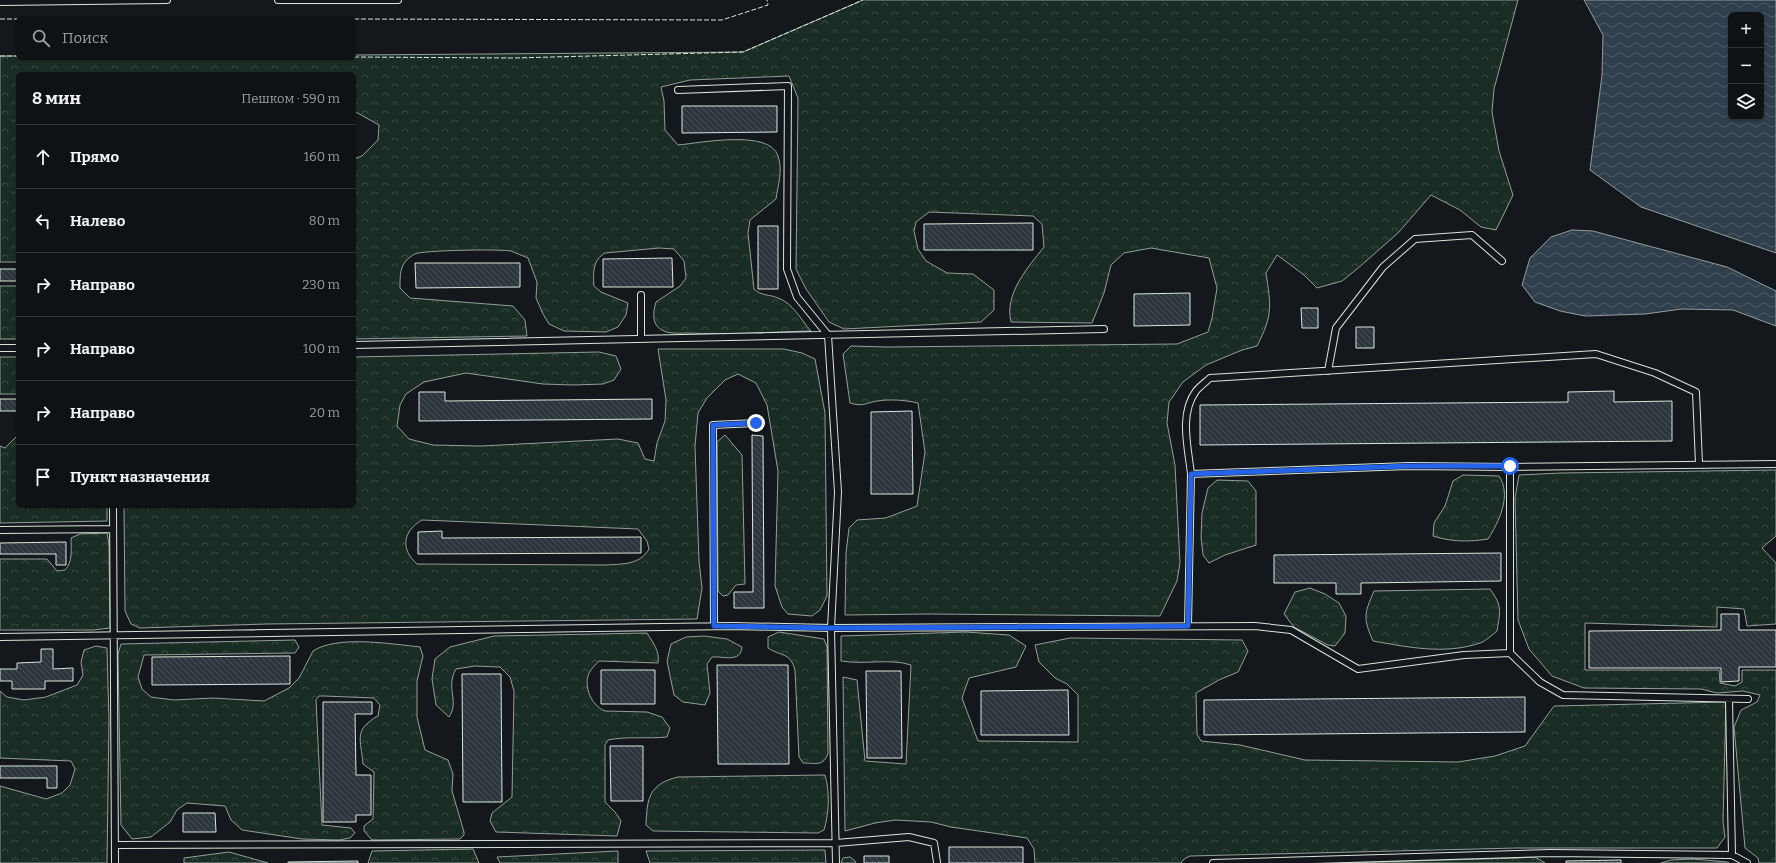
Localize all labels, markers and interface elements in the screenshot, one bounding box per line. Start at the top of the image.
map controls [1728,12,1764,120]
button: + [1728,12,1764,48]
search box [16,16,356,60]
icon: search [30,27,52,49]
text: Поиск [62,29,108,47]
button: − [1728,48,1764,84]
button: layers [1728,84,1764,120]
text: 8 мин [32,88,81,109]
text: Пешком · 590 m [241,91,340,106]
icon: ahead [32,146,54,168]
text: Прямо [70,148,119,166]
text: 160 m [304,149,340,164]
icon: left [32,210,54,232]
text: Налево [70,212,125,230]
text: 80 m [309,213,340,228]
icon: right [32,274,54,296]
text: Направо [70,276,135,294]
text: 230 m [302,277,340,292]
icon: right [32,338,54,360]
text: Направо [70,340,135,358]
text: 100 m [303,341,340,356]
icon: right [32,402,54,424]
text: Направо [70,404,135,422]
text: 20 m [310,405,340,420]
route end [747,414,765,432]
route start [1501,457,1519,475]
icon: arrive [32,466,54,488]
text: Пункт назначения [70,468,210,486]

